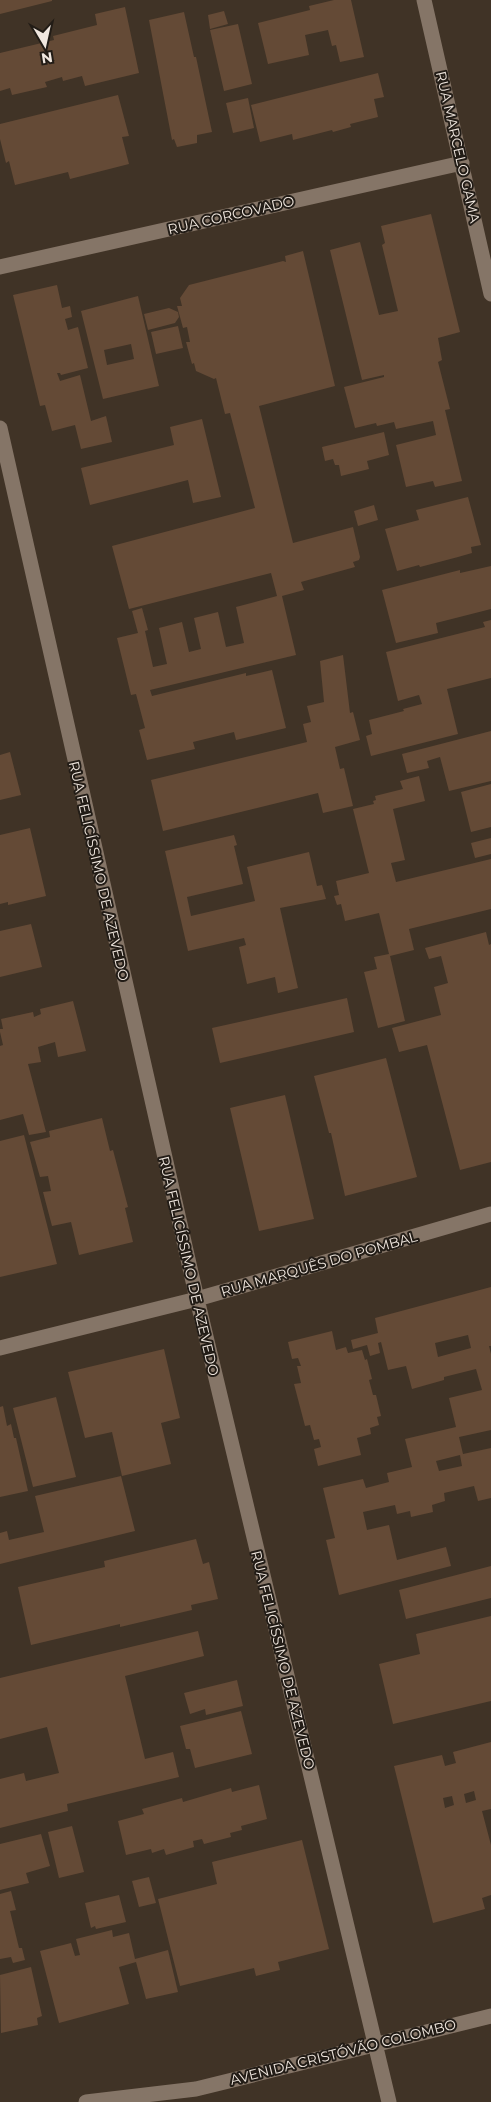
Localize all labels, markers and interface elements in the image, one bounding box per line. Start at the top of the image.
north arrow [20,20,70,70]
text: N [40,48,54,68]
street label: RUA MARCELO GAMA [432,69,484,226]
street label: RUA CORCOVADO [166,192,296,238]
street label: RUA FELICÍSSIMO DE AZEVEDO [65,759,133,983]
street label: RUA FELICÍSSIMO DE AZEVEDO [155,1154,223,1378]
street label: RUA MARQUÊS DO POMBAL [219,1227,420,1301]
street label: RUA FELICÍSSIMO DE AZEVEDO [247,1549,319,1772]
street label: AVENIDA CRISTÓVÃO COLOMBO [228,2015,458,2089]

